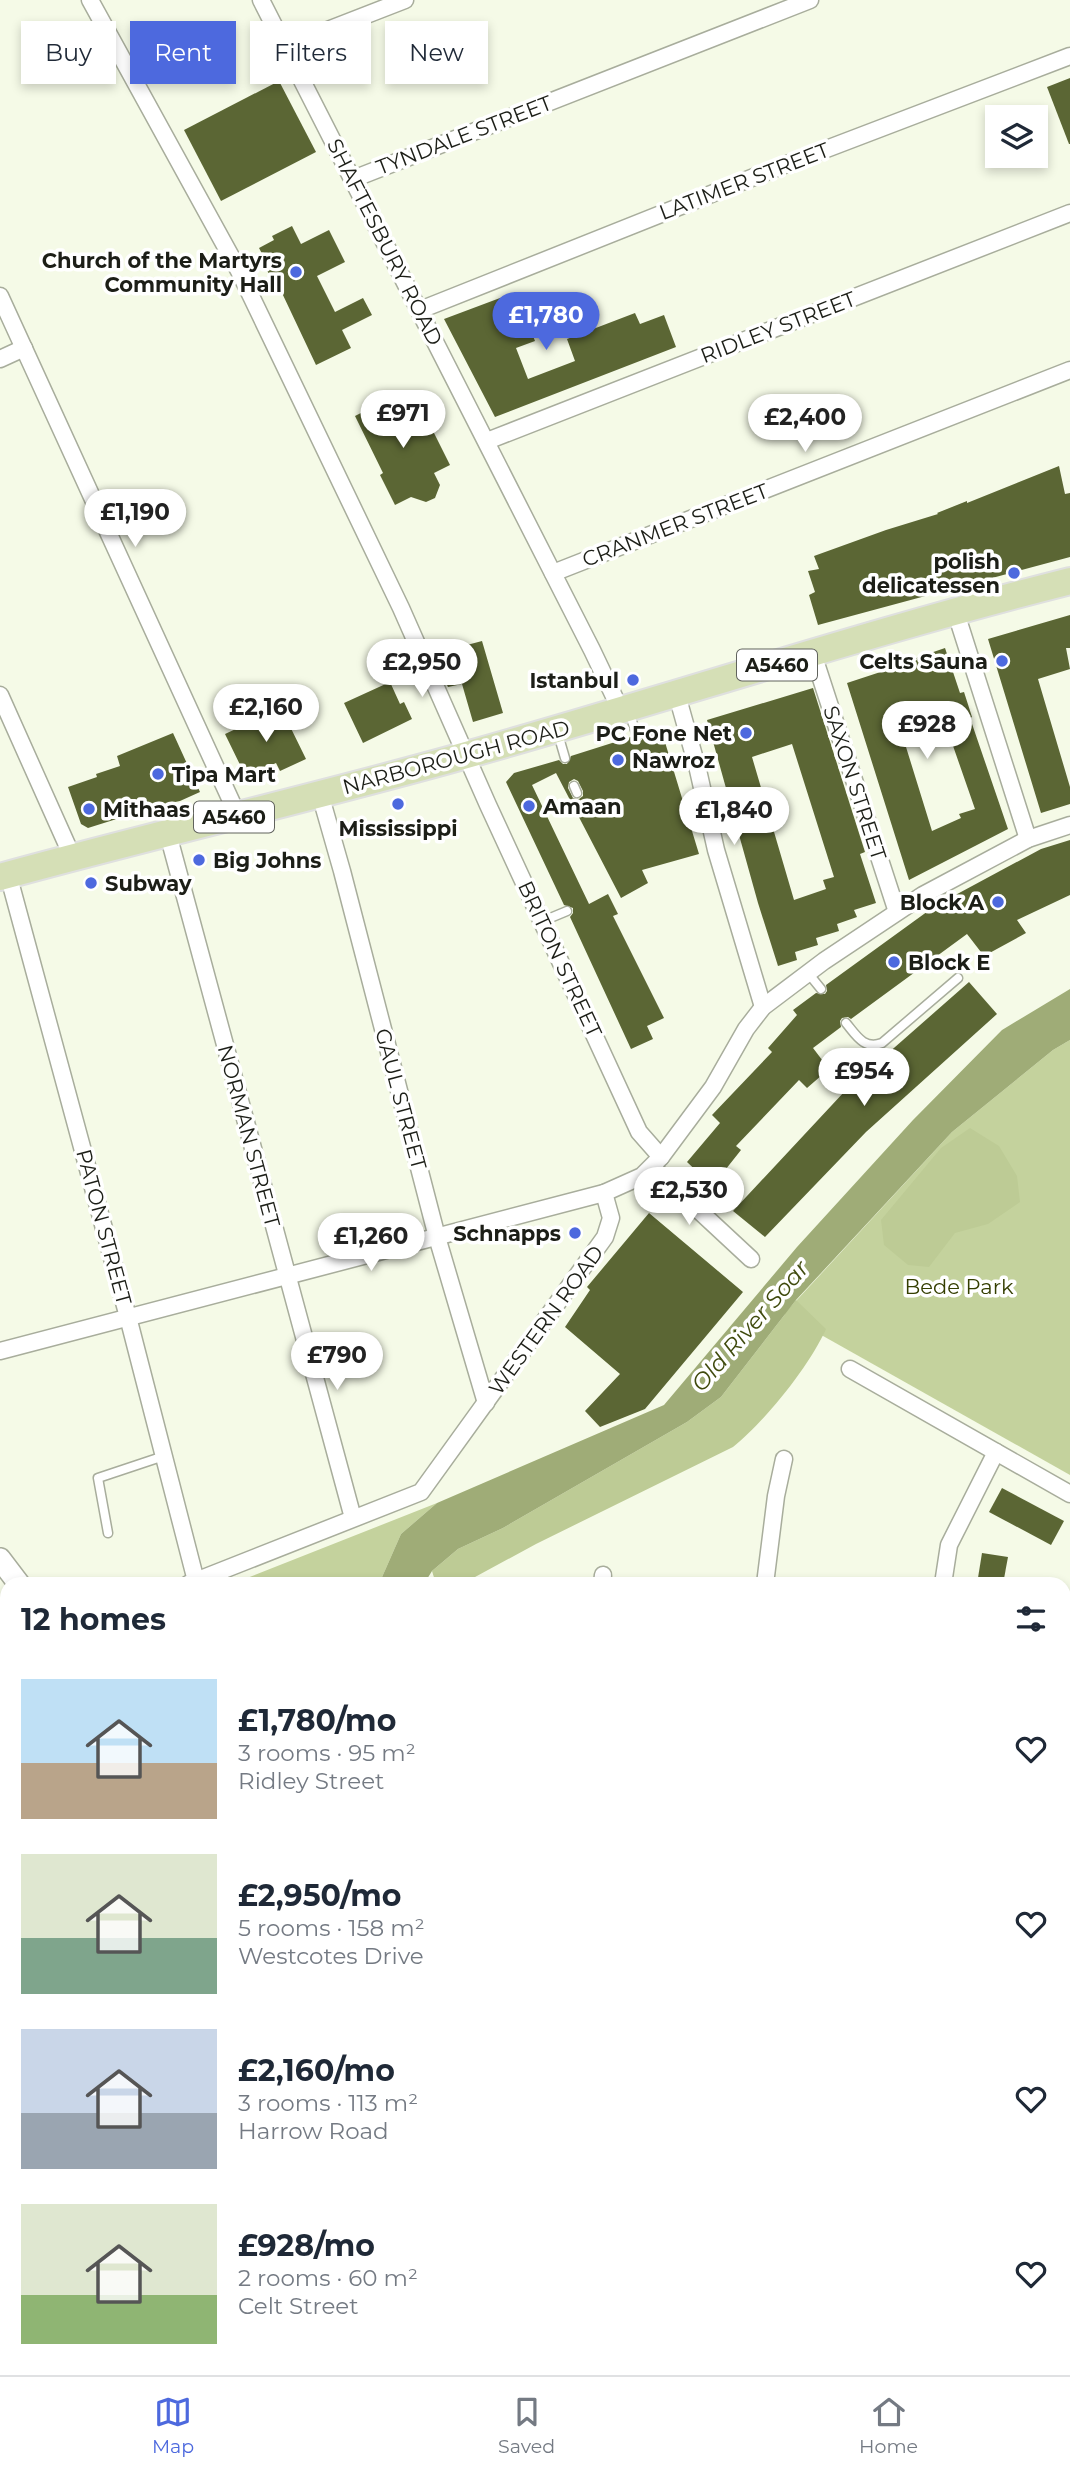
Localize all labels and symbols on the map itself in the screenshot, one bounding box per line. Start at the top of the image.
street label: TYNDALE STREET [373,90,555,180]
street label: SHAFTESBURY ROAD [322,134,448,350]
street label: LATIMER STREET [656,137,832,225]
place label: Church of the Martyrs Community Hall [42,248,282,297]
marker: Church of the Martyrs Community Hall [288,264,304,280]
street label: RIDLEY STREET [697,286,859,368]
pin: £1,780 [489,292,603,352]
pin: £971 [362,391,444,450]
pin: £2,400 [748,394,862,454]
street label: CRANMER STREET [579,478,771,572]
pin: £1,190 [78,490,192,549]
place label: polish delicatessen [862,549,1000,598]
marker: polish delicatessen [1006,565,1022,581]
pin: £2,950 [365,640,479,699]
place label: Celts Sauna [859,649,988,674]
road number: A5460 [737,650,817,680]
marker: Celts Sauna [994,653,1010,669]
place label: Istanbul [529,668,619,693]
marker: Istanbul [625,672,641,688]
pin: £2,160 [209,684,323,744]
pin: £928 [886,702,968,761]
street label: SAXON STREET [818,703,892,863]
street label: NARBOROUGH ROAD [340,715,572,799]
place label: PC Fone Net [595,721,732,746]
marker: PC Fone Net [738,725,754,741]
place label: Nawroz [632,748,715,773]
marker: Nawroz [610,752,626,768]
place label: Tipa Mart [172,762,276,787]
marker: Tipa Mart [150,766,166,782]
pin: £1,840 [677,788,791,847]
place label: Amaan [542,794,622,819]
marker: Mississippi [390,796,406,812]
place label: Mithaas [103,797,190,822]
marker: Amaan [521,798,537,814]
marker: Mithaas [81,801,97,817]
road number: A5460 [194,802,274,832]
place label: Mississippi [339,816,457,841]
place label: Big Johns [213,848,321,873]
marker: Big Johns [191,852,207,868]
place label: Subway [105,871,192,896]
marker: Subway [83,875,99,891]
street label: BRITON STREET [513,877,607,1041]
place label: Block A [900,890,985,915]
marker: Block A [990,894,1006,910]
place label: Block E [908,950,990,975]
marker: Block E [886,954,902,970]
street label: GAUL STREET [370,1025,432,1173]
street label: NORMAN STREET [213,1042,285,1230]
pin: £954 [823,1048,905,1108]
street label: PATON STREET [71,1146,137,1308]
pin: £2,530 [632,1168,746,1227]
pin: £1,260 [314,1214,428,1273]
place label: Schnapps [453,1221,561,1246]
marker: Schnapps [567,1225,583,1241]
street label: WESTERN ROAD [483,1240,609,1400]
water label: Old River Soar [685,1254,815,1397]
park label: Bede Park [905,1274,1014,1299]
pin: £790 [296,1332,378,1392]

